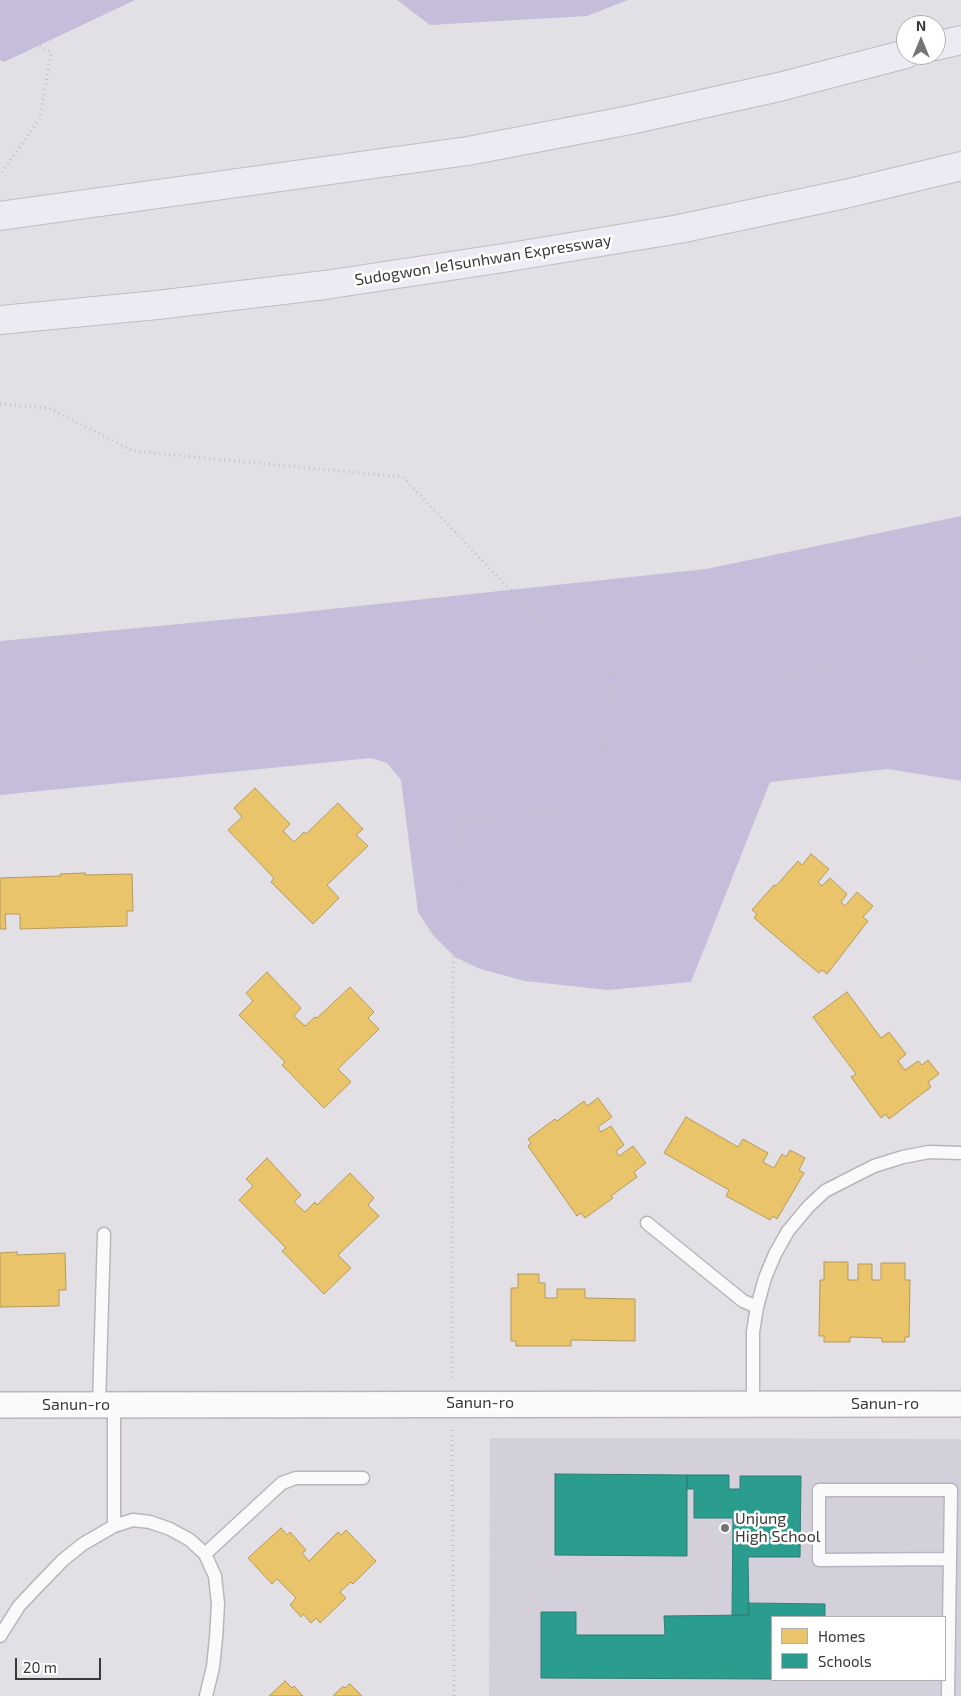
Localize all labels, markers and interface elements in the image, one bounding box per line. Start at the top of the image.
north arrow [896,15,946,65]
text: N [916,17,926,34]
street label: Sudogwon Je1sunhwan Expressway [353,230,613,290]
street label: Sanun-ro [446,1393,514,1413]
street label: Sanun-ro [851,1394,919,1414]
street label: Sanun-ro [42,1395,110,1415]
place label: Unjung High School [735,1509,820,1547]
marker: Unjung High School [719,1522,731,1534]
legend [771,1616,946,1681]
text: Homes [818,1627,865,1645]
scale bar [18,1648,104,1680]
text: Schools [818,1652,872,1670]
text: 20 m [23,1658,57,1676]

